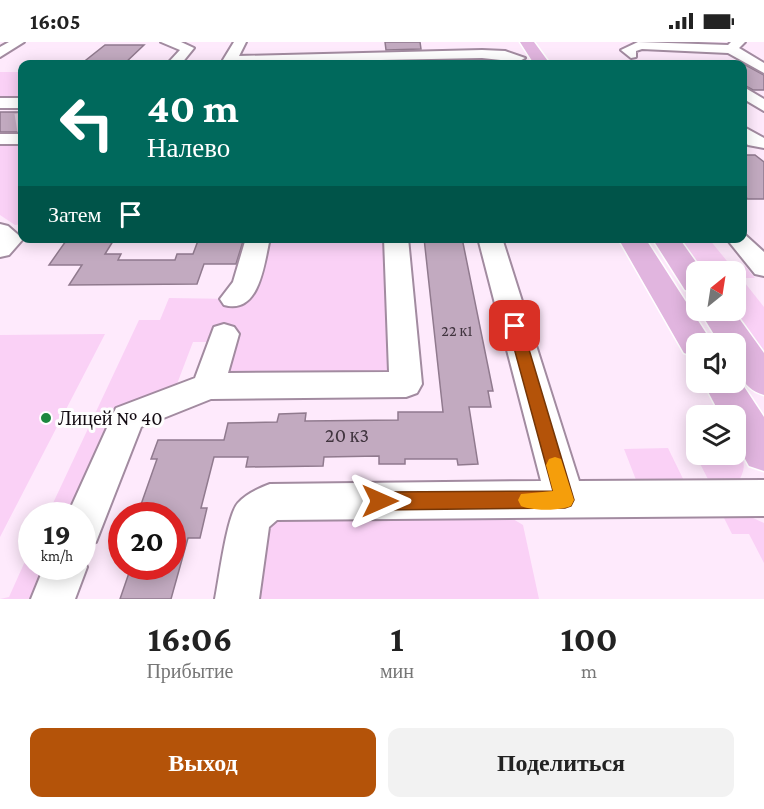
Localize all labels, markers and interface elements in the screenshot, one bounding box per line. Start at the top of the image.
text: 16:05 [30,9,81,34]
icon: left [48,84,126,162]
text: 40 m [147,84,239,131]
text: Налево [147,133,230,163]
icon: arrive [114,198,147,231]
text: Затем [48,202,102,227]
north arrow [686,261,746,321]
map controls [686,261,746,465]
pin [489,300,540,351]
icon: arrive [498,309,531,342]
house number: 22 к1 [441,322,473,339]
button: sound [686,333,746,393]
button: layers [686,405,746,465]
place label: Лицей № 40 [58,407,163,430]
marker: Лицей № 40 [39,411,53,425]
house number: 20 к3 [325,424,369,446]
position arrow [348,469,412,533]
speed limit sign: 20 [108,502,186,580]
text: 19 [43,517,71,550]
text: km/h [41,548,73,564]
text: 16:06 [148,619,232,659]
text: 1 [390,619,404,659]
text: 100 [560,619,618,659]
text: Прибытие [146,660,234,682]
text: мин [380,660,414,682]
text: m [581,660,597,682]
button: Выход [30,728,376,797]
button: Поделиться [388,728,734,797]

